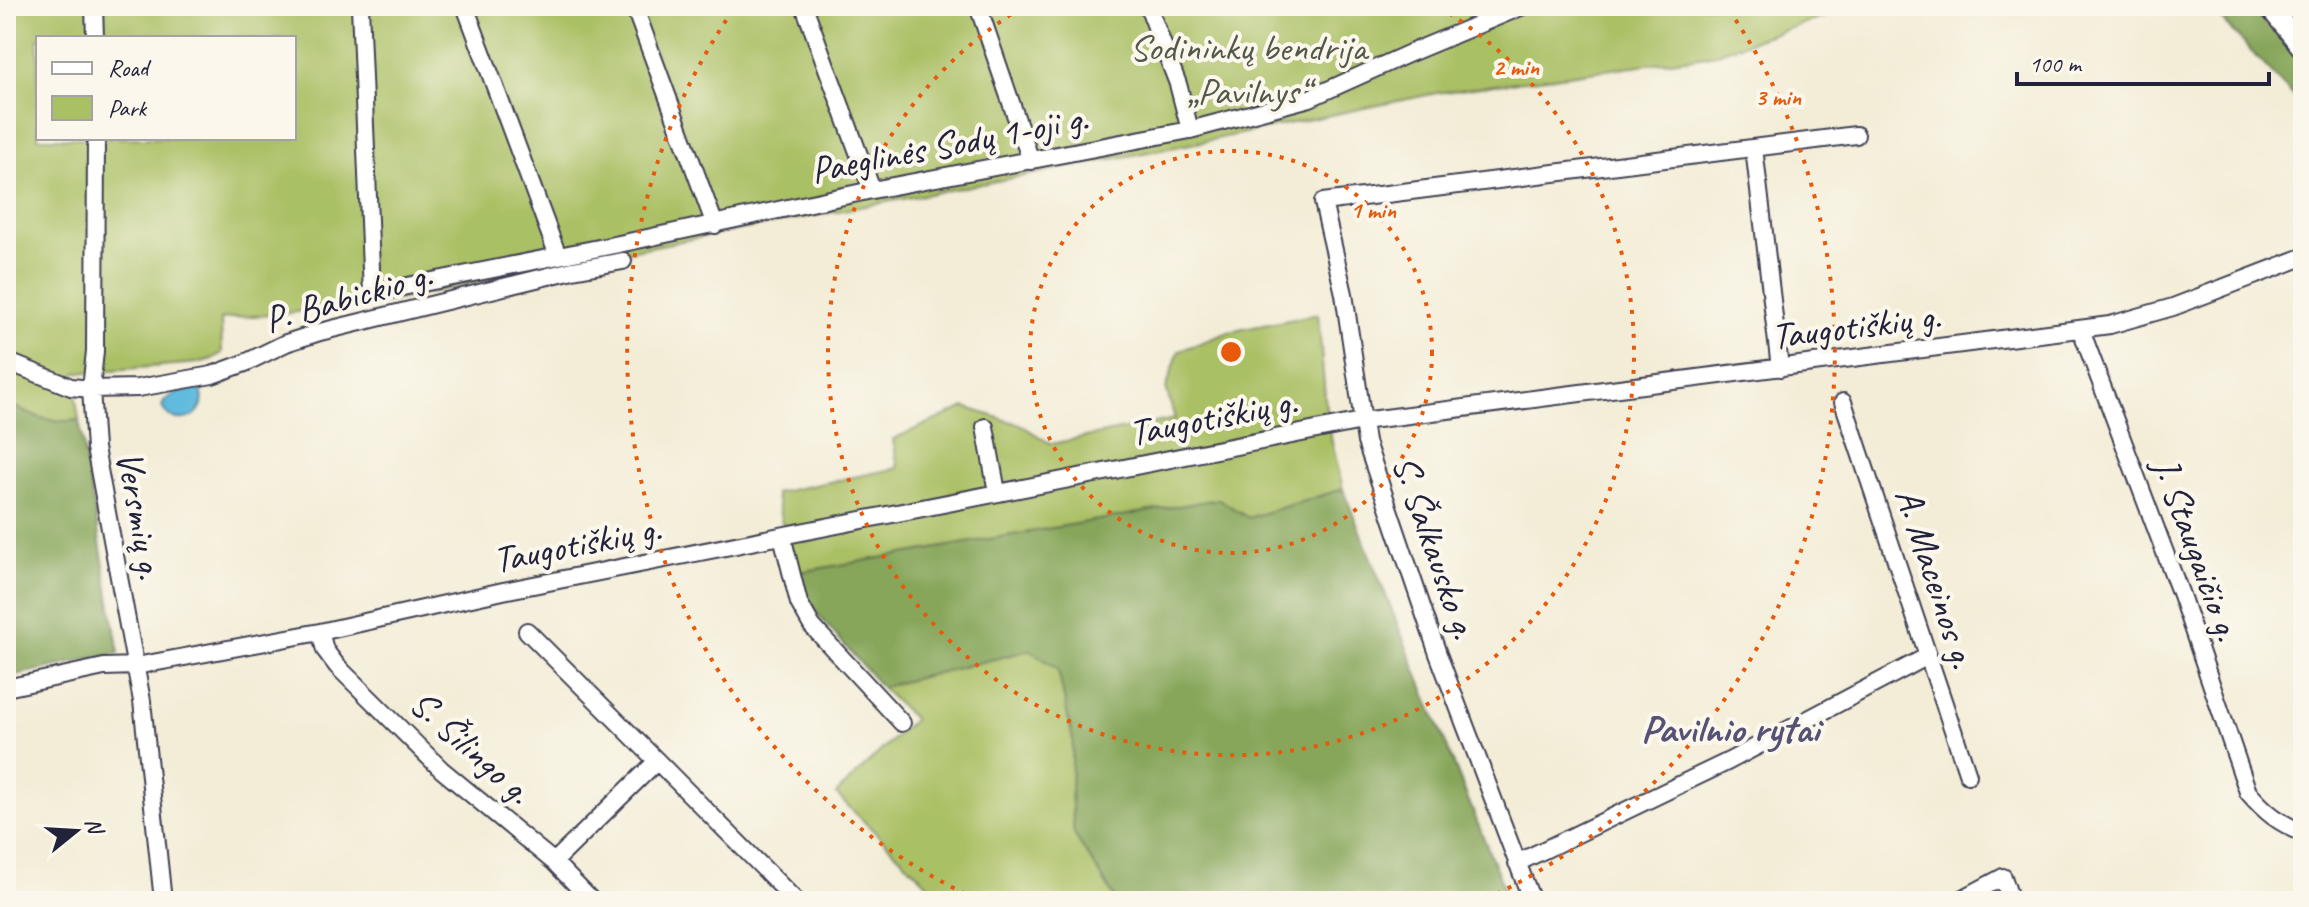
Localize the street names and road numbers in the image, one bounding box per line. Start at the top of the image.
street label: Paeglinės Sodų 1-oji g. [807,94,1092,194]
street label: P. Babickio g. [259,251,438,343]
street label: Taugotiškių g. [1769,292,1944,360]
street label: Taugotiškių g. [1125,378,1301,456]
street label: Versmių g. [106,447,174,583]
street label: S. Šalkausko g. [1382,449,1488,645]
street label: J. Staugaičio g. [2142,449,2252,647]
street label: A. Maceinos g. [1885,482,1987,674]
street label: Taugotiškių g. [489,505,665,583]
street label: S. Šilingo g. [400,680,542,814]

